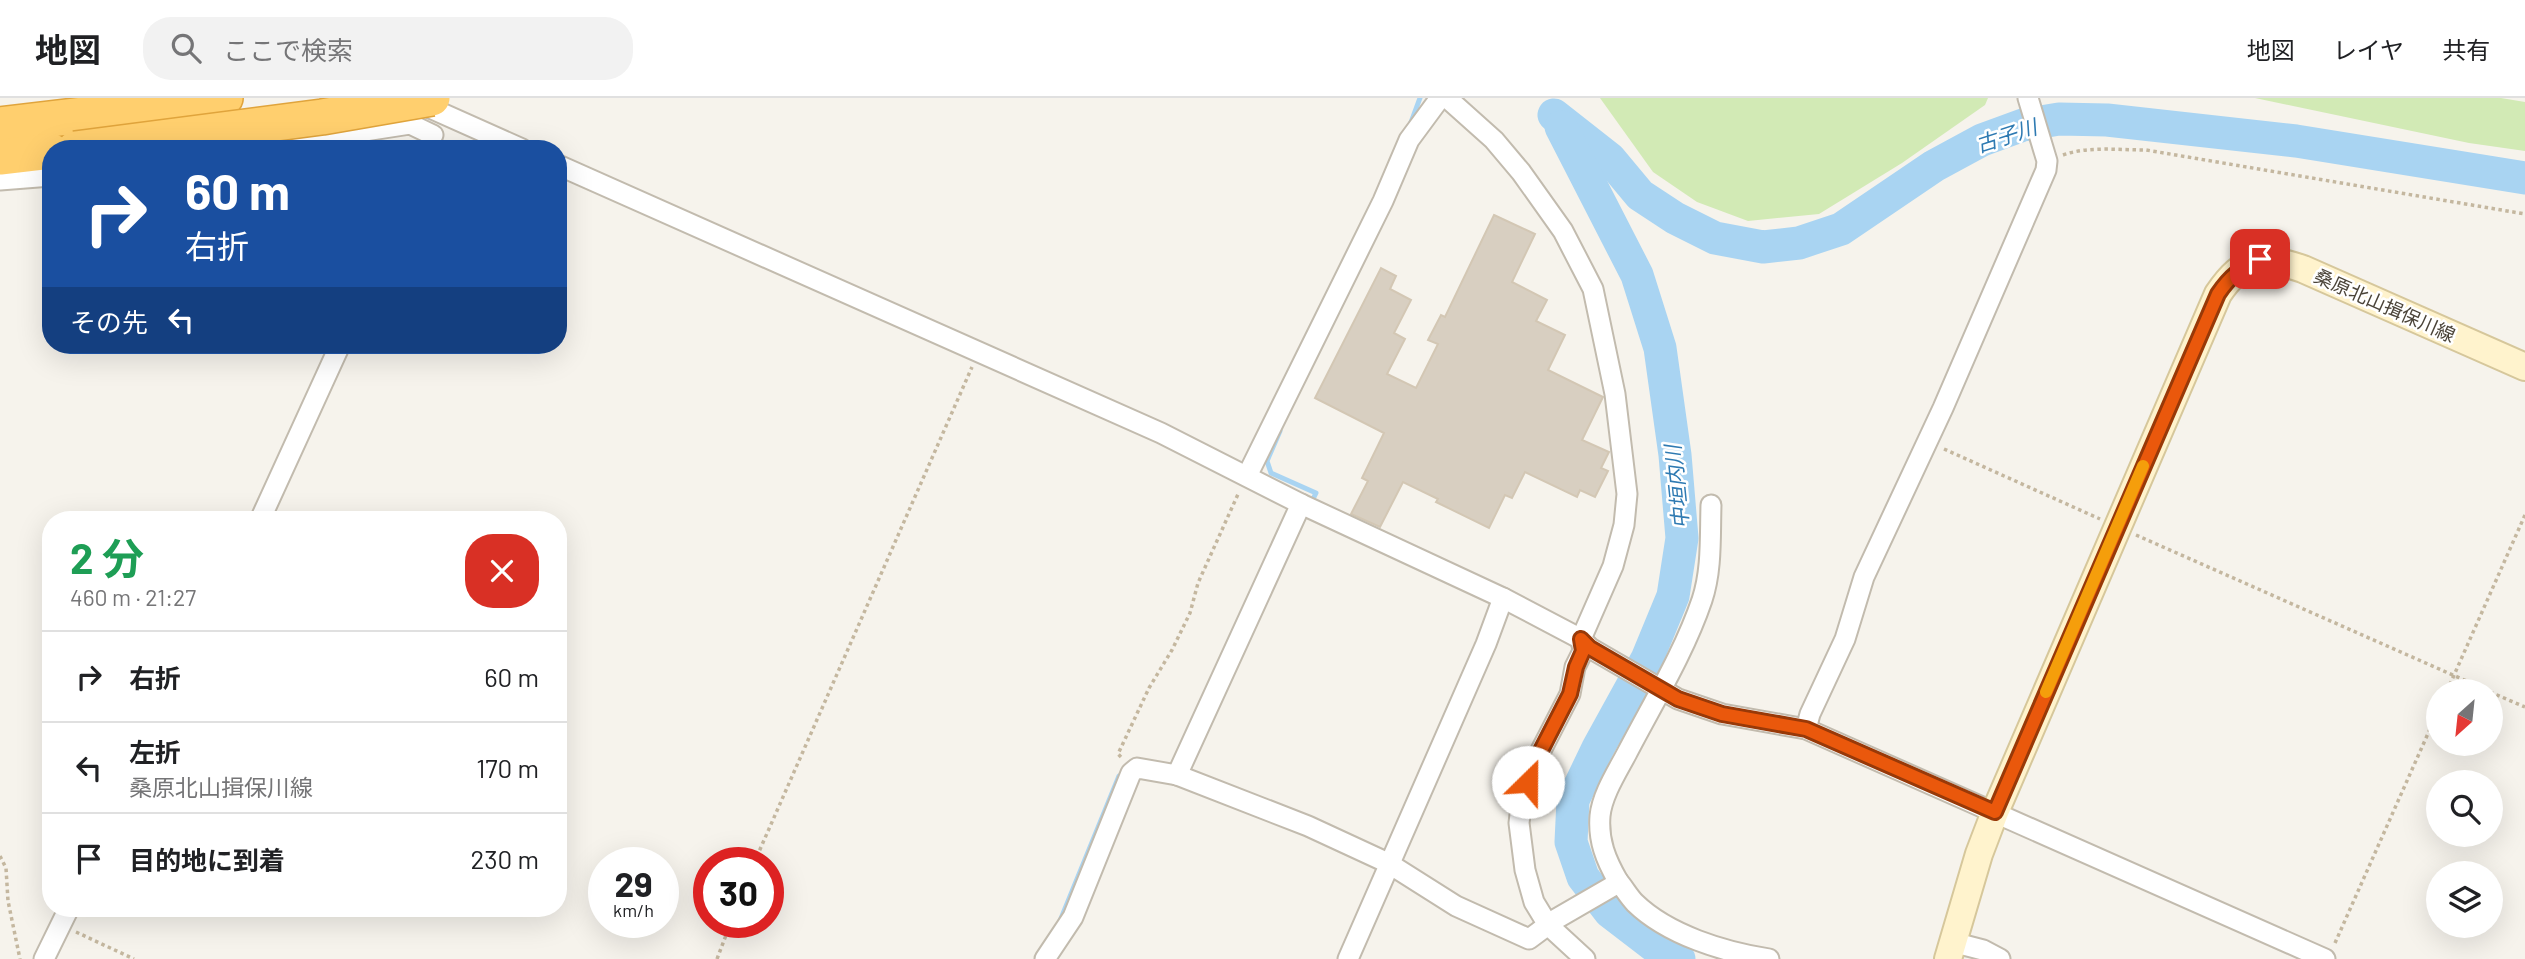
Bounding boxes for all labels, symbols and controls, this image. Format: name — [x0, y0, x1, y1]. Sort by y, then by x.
search box — [143, 17, 633, 80]
text: 地図 — [35, 29, 101, 69]
icon: search — [167, 29, 205, 67]
text: ここで検索 — [223, 34, 353, 65]
text: 地図 — [2247, 35, 2295, 64]
text: レイヤ — [2333, 35, 2404, 64]
text: 共有 — [2442, 35, 2490, 64]
water label: 古子川 — [1972, 113, 2042, 157]
text: 60 m — [185, 161, 290, 220]
icon: right — [70, 168, 161, 259]
text: 右折 — [185, 226, 249, 264]
pin — [2230, 229, 2290, 289]
icon: arrive — [2241, 240, 2279, 278]
street label: 桑原北山揖保川線 — [2311, 264, 2459, 346]
icon: left — [162, 301, 200, 339]
text: その先 — [70, 306, 148, 337]
water label: 中垣内川 — [1659, 442, 1693, 530]
text: 2 分 — [70, 532, 144, 582]
button: close — [465, 534, 539, 608]
text: 460 m · 21:27 — [70, 583, 196, 611]
icon: right — [70, 658, 108, 696]
text: 60 m — [484, 661, 539, 692]
text: 右折 — [129, 662, 181, 693]
north arrow — [2426, 679, 2502, 756]
map controls — [2426, 679, 2503, 938]
text: 左折 — [129, 736, 181, 767]
position arrow — [1491, 745, 1565, 819]
icon: left — [70, 749, 108, 787]
text: 170 m — [476, 752, 539, 783]
button: search — [2426, 770, 2503, 847]
text: 桑原北山揖保川線 — [129, 773, 313, 801]
icon: arrive — [70, 840, 108, 878]
text: 230 m — [470, 843, 539, 874]
text: 目的地に到着 — [129, 844, 285, 875]
speed limit sign: 30 — [693, 847, 784, 938]
button: layers — [2426, 861, 2503, 938]
text: 29 — [614, 862, 653, 904]
text: km/h — [613, 899, 654, 921]

